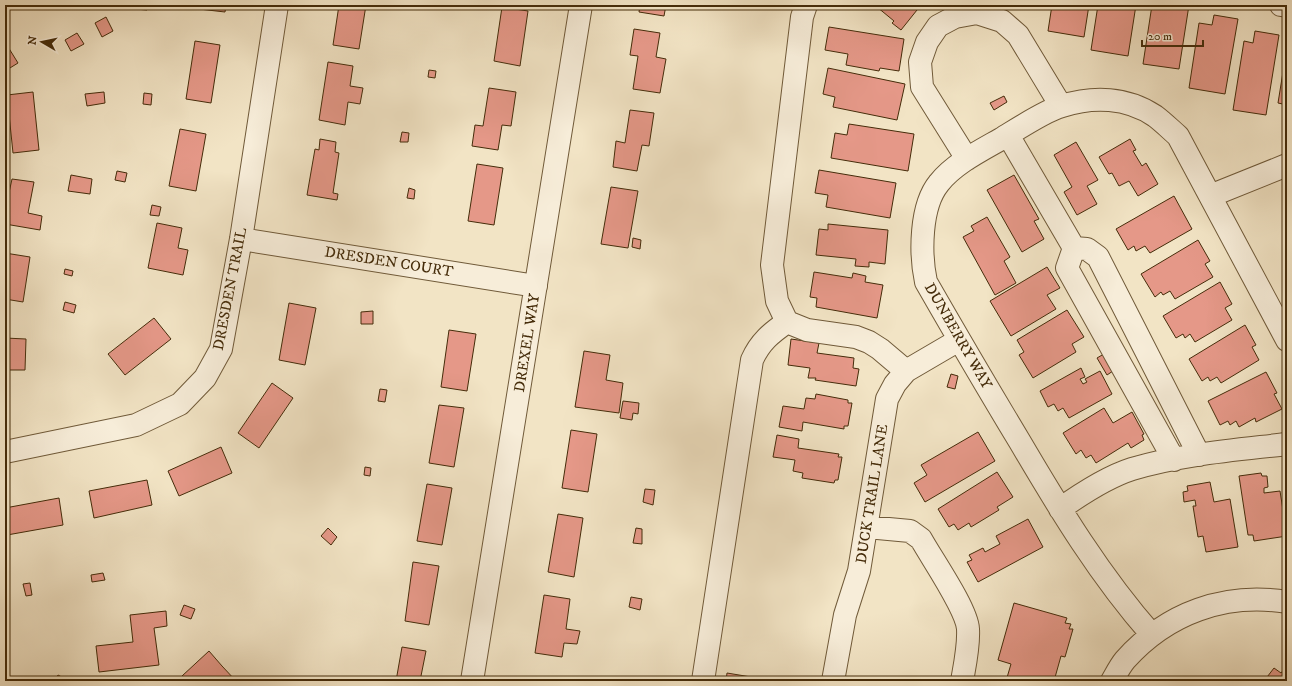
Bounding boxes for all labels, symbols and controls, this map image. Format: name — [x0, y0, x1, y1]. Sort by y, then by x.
north arrow — [22, 22, 62, 62]
scale bar — [1142, 22, 1203, 48]
text: 20 m — [1148, 29, 1172, 44]
text: N — [25, 35, 41, 46]
street label: DRESDEN TRAIL — [209, 226, 251, 352]
street label: DRESDEN COURT — [323, 242, 455, 282]
street label: DUNBERRY WAY — [920, 279, 996, 393]
street label: DREXEL WAY — [510, 292, 544, 393]
street label: DUCK TRAIL LANE — [852, 423, 892, 565]

